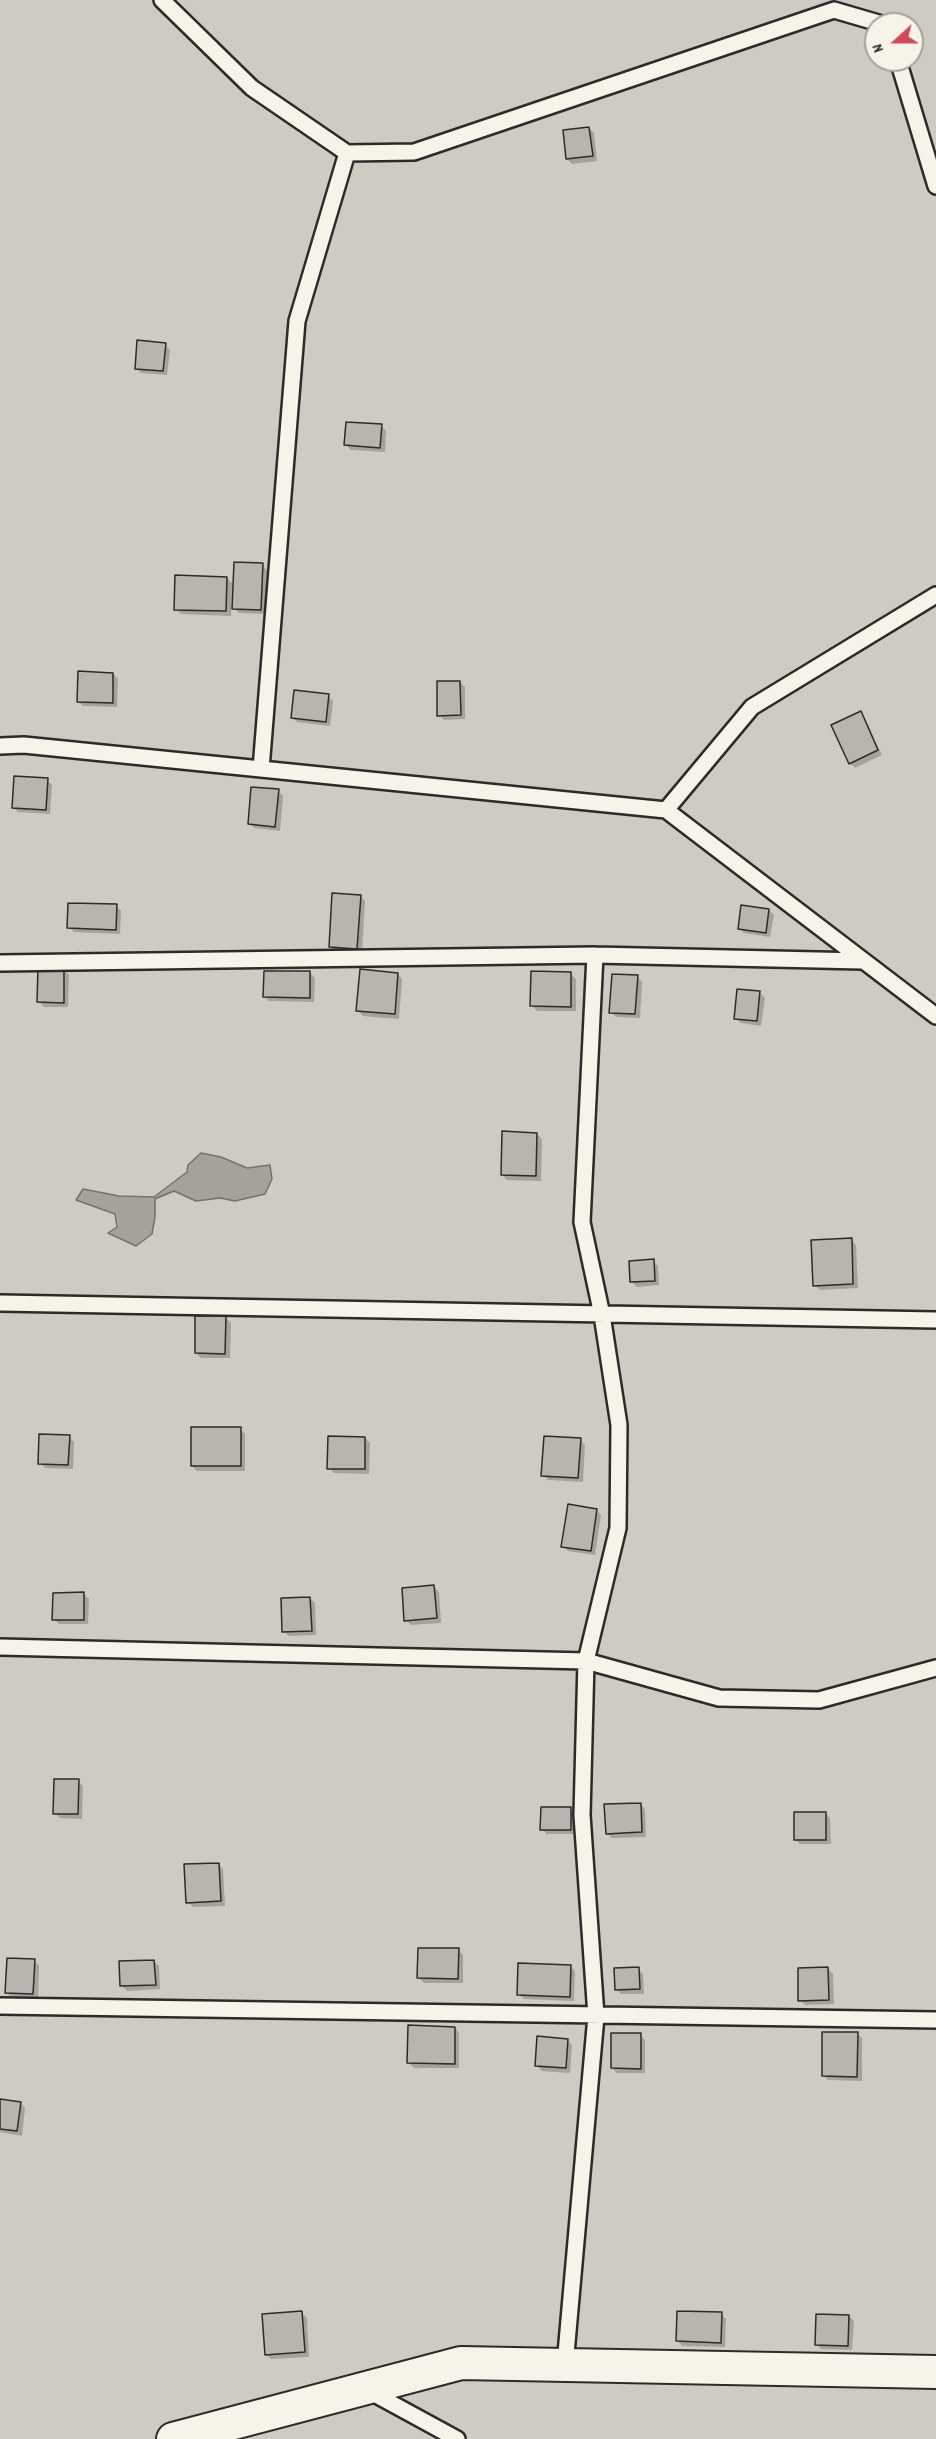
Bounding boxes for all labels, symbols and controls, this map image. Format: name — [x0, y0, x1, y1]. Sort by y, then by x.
north arrow — [864, 12, 924, 72]
text: N — [866, 40, 891, 56]

